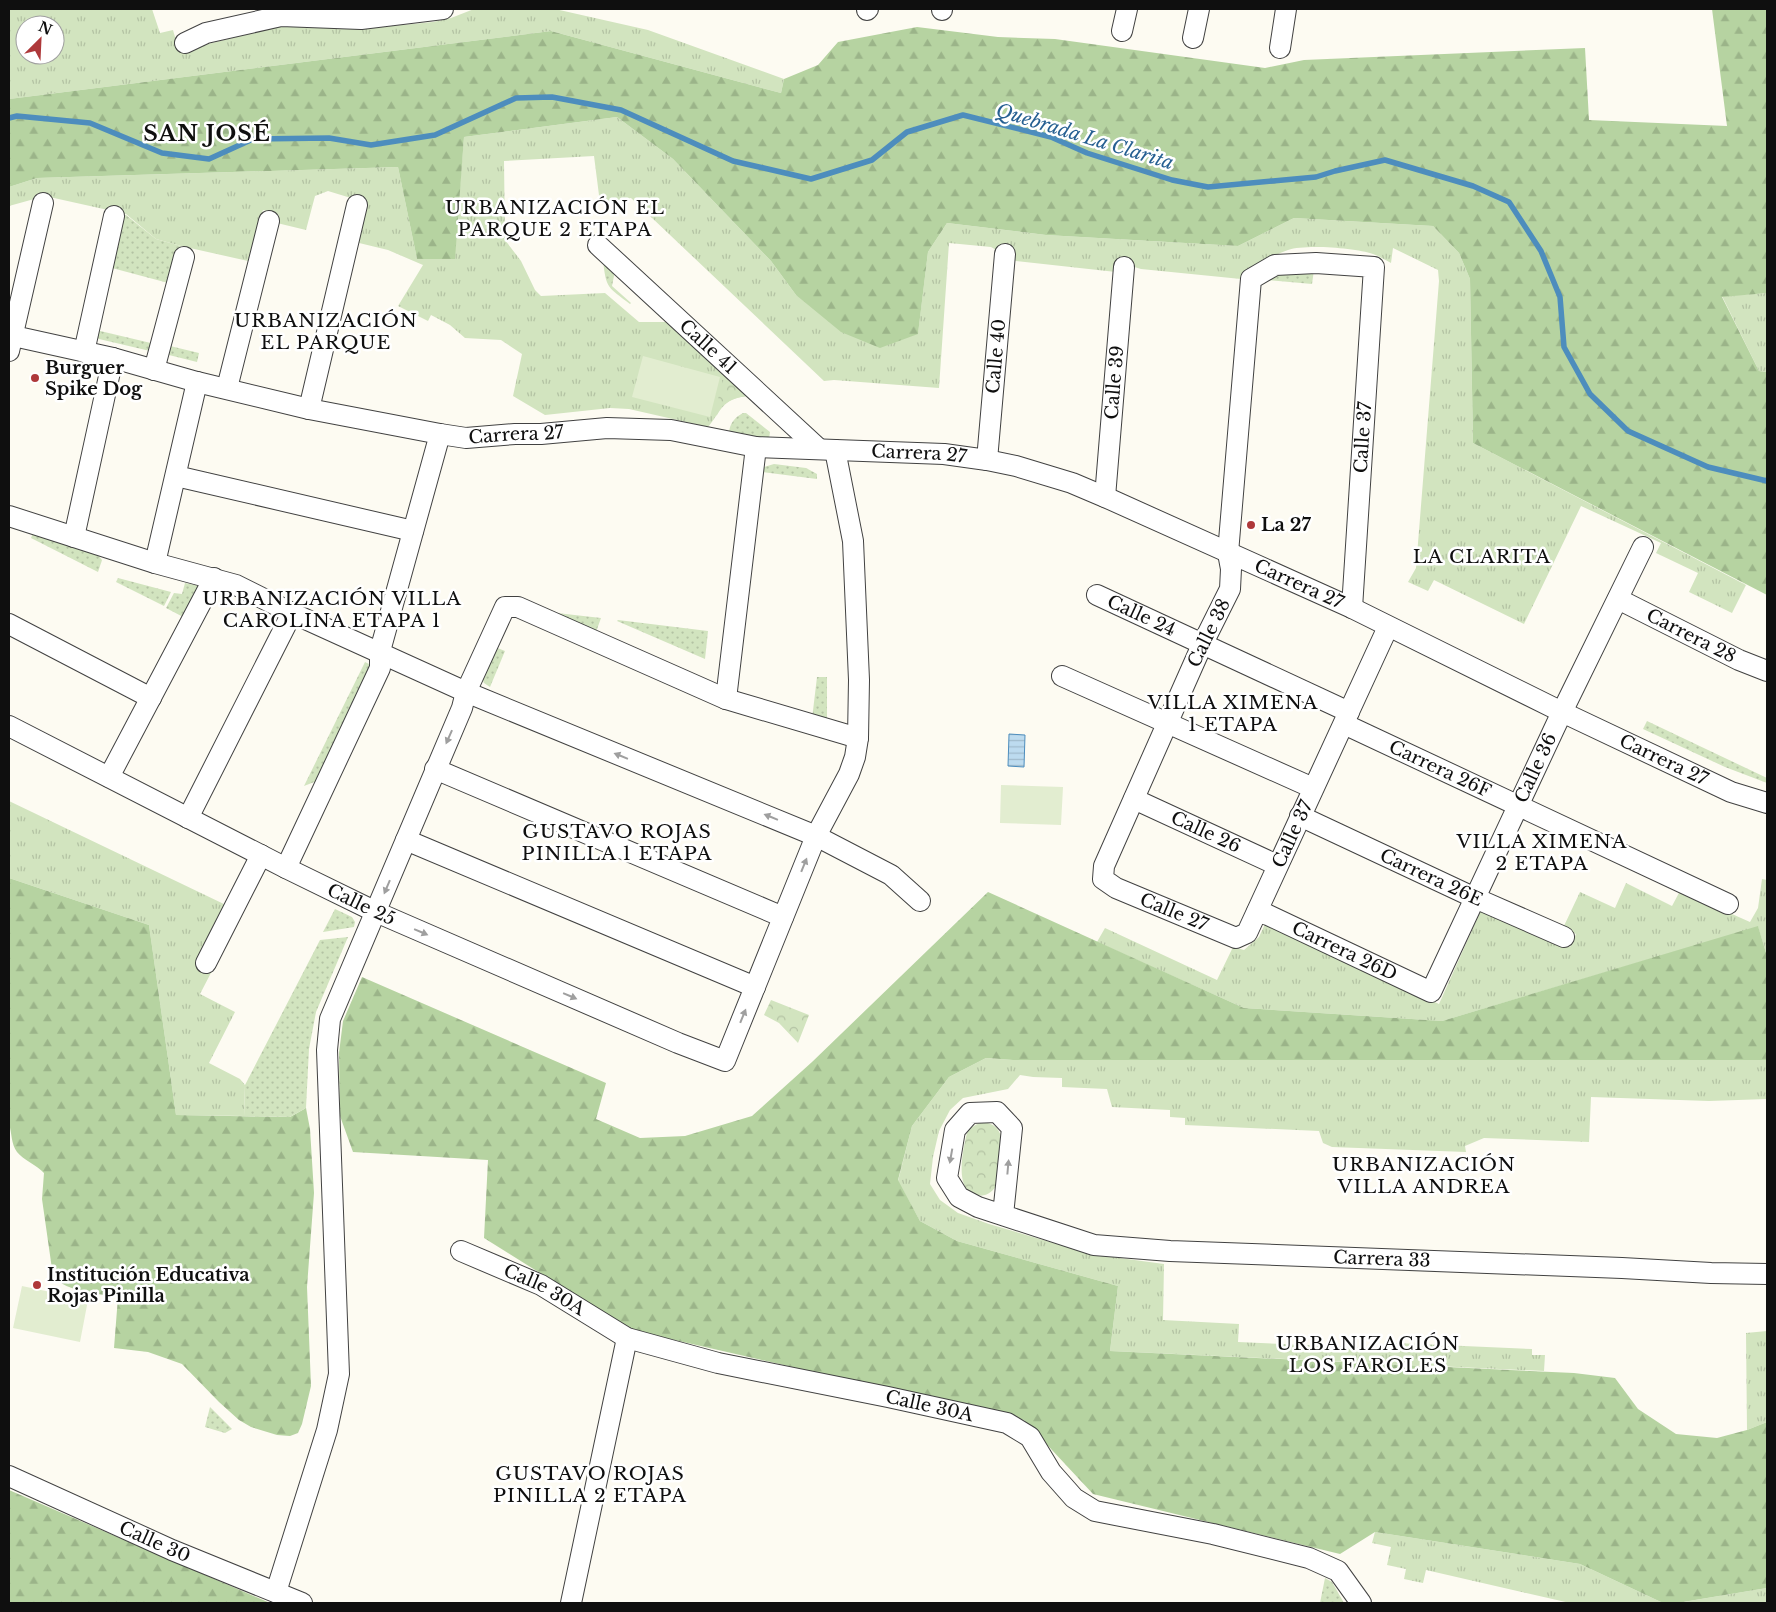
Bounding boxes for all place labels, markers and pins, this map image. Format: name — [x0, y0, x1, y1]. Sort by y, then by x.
place label: Burguer Spike Dog — [45, 357, 143, 400]
marker: Burguer Spike Dog — [29, 372, 41, 384]
place label: La 27 — [1261, 514, 1311, 536]
marker: La 27 — [1245, 519, 1257, 531]
place label: Institución Educativa Rojas Pinilla — [47, 1264, 250, 1307]
marker: Institución Educativa Rojas Pinilla — [31, 1279, 43, 1291]

